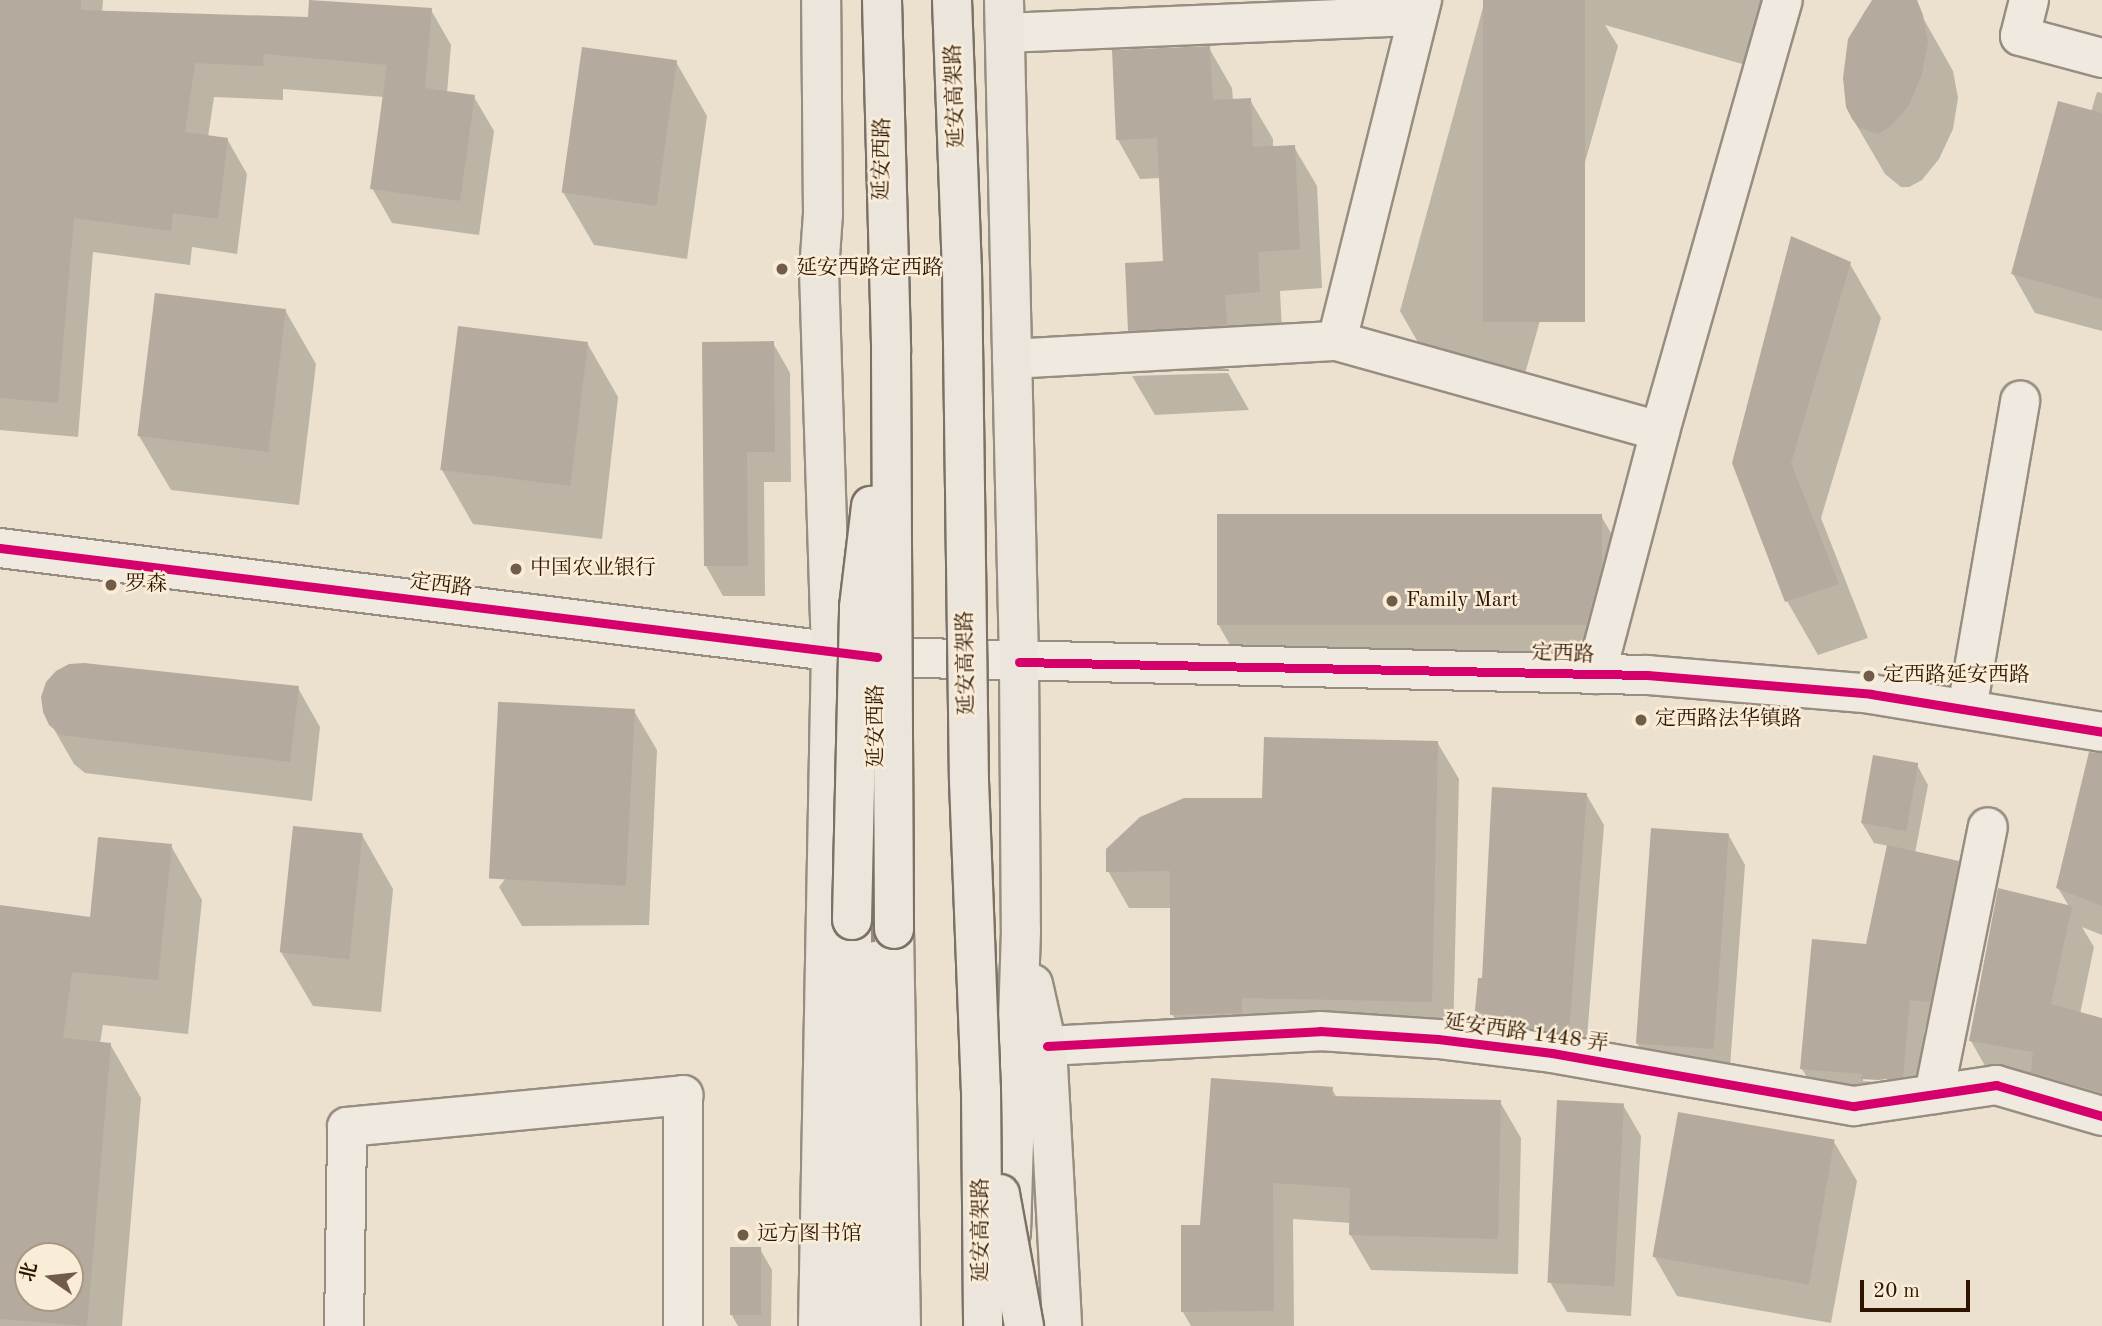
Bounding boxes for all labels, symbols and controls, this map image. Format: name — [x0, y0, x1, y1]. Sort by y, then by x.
street label: 延安高架路 — [942, 43, 970, 149]
street label: 延安西路 — [870, 117, 896, 201]
place label: 延安西路定西路 — [796, 256, 943, 282]
marker: 延安西路定西路 — [774, 261, 790, 277]
place label: 中国农业银行 — [530, 556, 656, 582]
marker: 中国农业银行 — [508, 561, 524, 577]
street label: 定西路 — [408, 570, 474, 602]
place label: 罗森 — [125, 572, 167, 598]
marker: 罗森 — [103, 577, 119, 593]
place label: Family Mart — [1406, 588, 1518, 614]
marker: Family Mart — [1384, 593, 1400, 609]
street label: 延安高架路 — [953, 610, 981, 716]
street label: 定西路 — [1531, 641, 1595, 669]
place label: 定西路延安西路 — [1883, 663, 2030, 689]
marker: 定西路延安西路 — [1861, 668, 1877, 684]
street label: 延安西路 — [864, 684, 890, 768]
place label: 定西路法华镇路 — [1655, 707, 1802, 733]
marker: 定西路法华镇路 — [1633, 712, 1649, 728]
street label: 延安西路 1448 弄 — [1442, 1010, 1610, 1058]
street label: 延安高架路 — [969, 1178, 995, 1282]
place label: 远方图书馆 — [757, 1222, 862, 1248]
marker: 远方图书馆 — [735, 1227, 751, 1243]
north arrow — [14, 1242, 84, 1312]
text: 北 — [19, 1261, 42, 1284]
scale bar — [1864, 1266, 1974, 1310]
text: 20 m — [1873, 1281, 1920, 1302]

